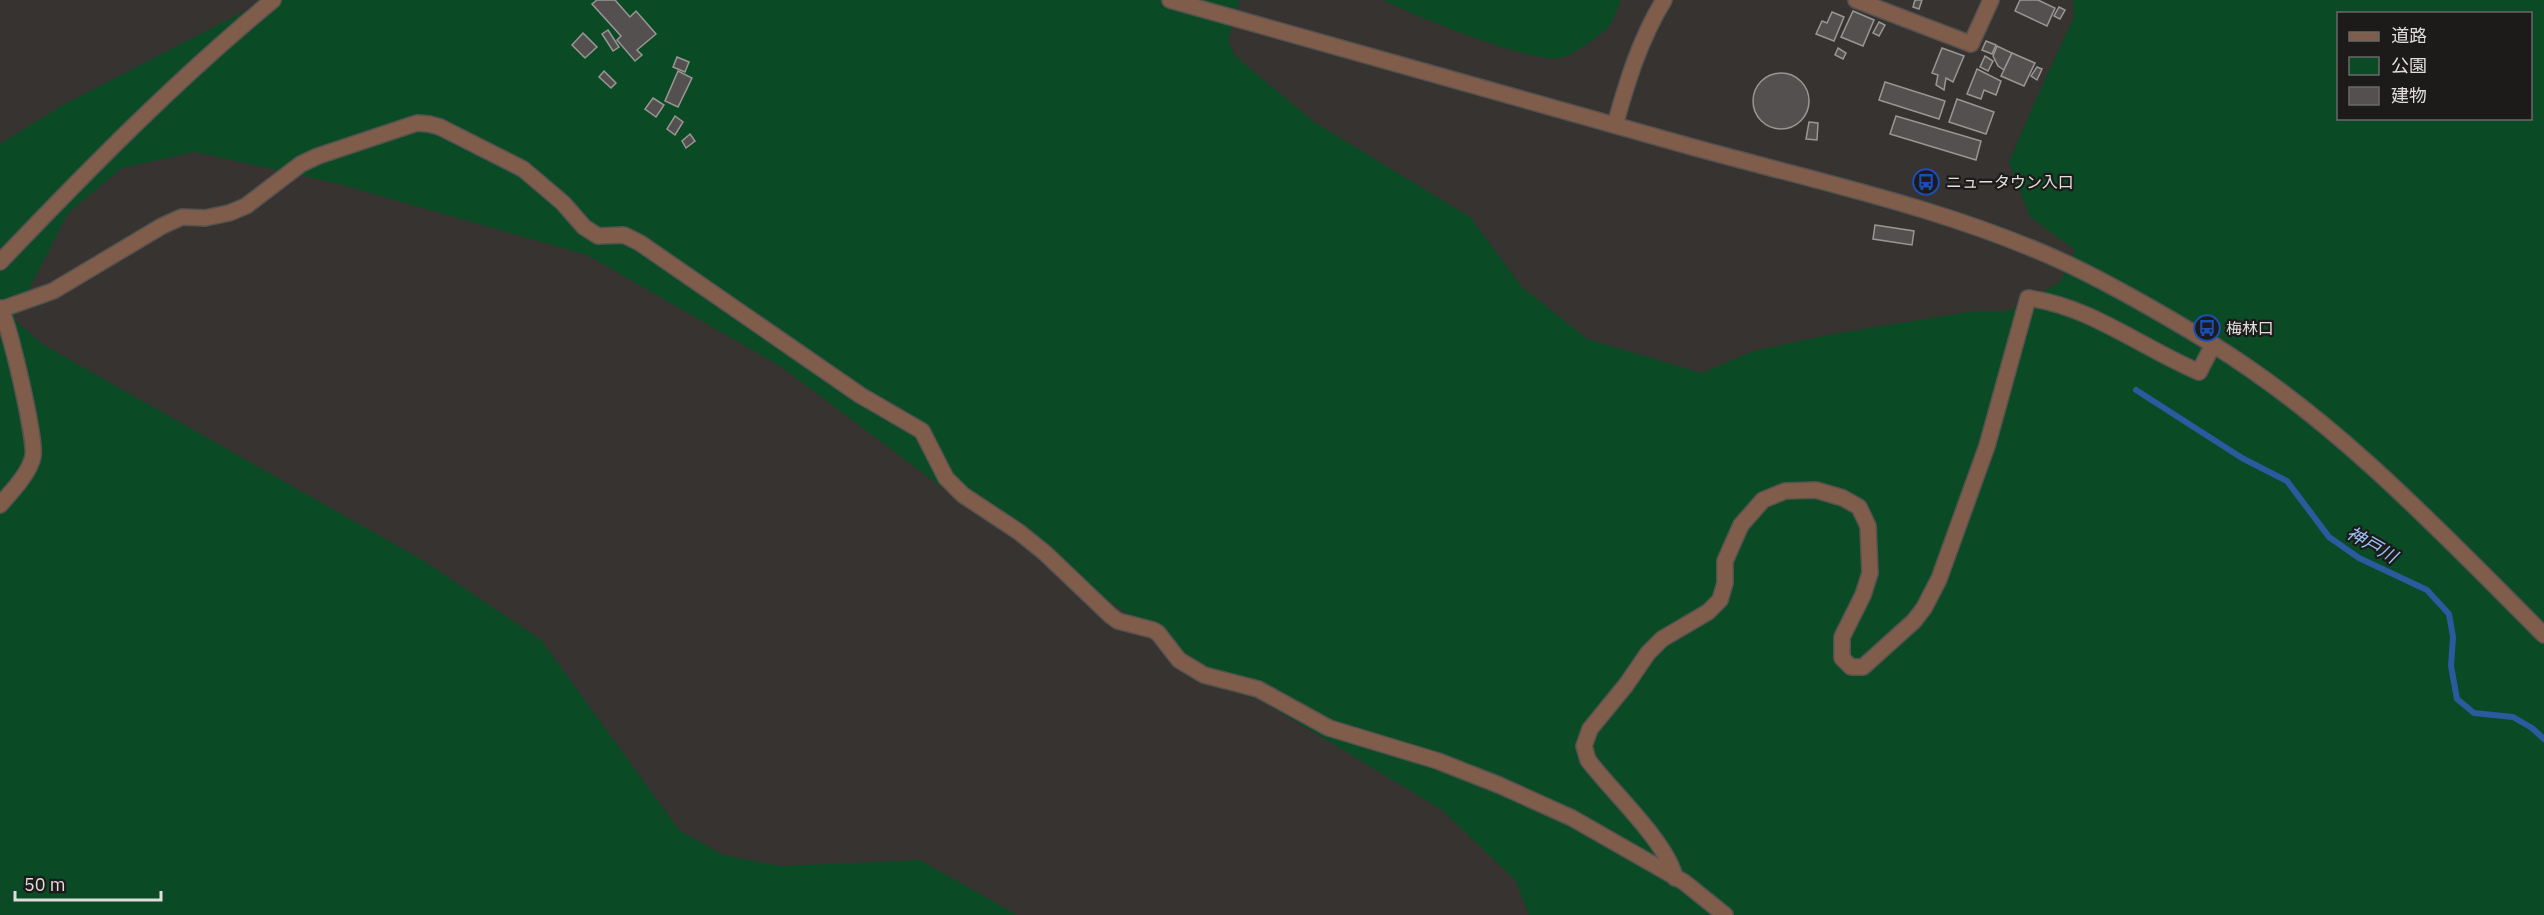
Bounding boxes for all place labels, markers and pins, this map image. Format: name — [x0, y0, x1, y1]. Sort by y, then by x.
bus stop icon: ニュータウン入口 — [1911, 167, 1941, 197]
place label: ニュータウン入口 — [1946, 172, 2074, 192]
bus stop icon: 梅林口 — [2192, 313, 2222, 343]
place label: 梅林口 — [2226, 318, 2274, 338]

